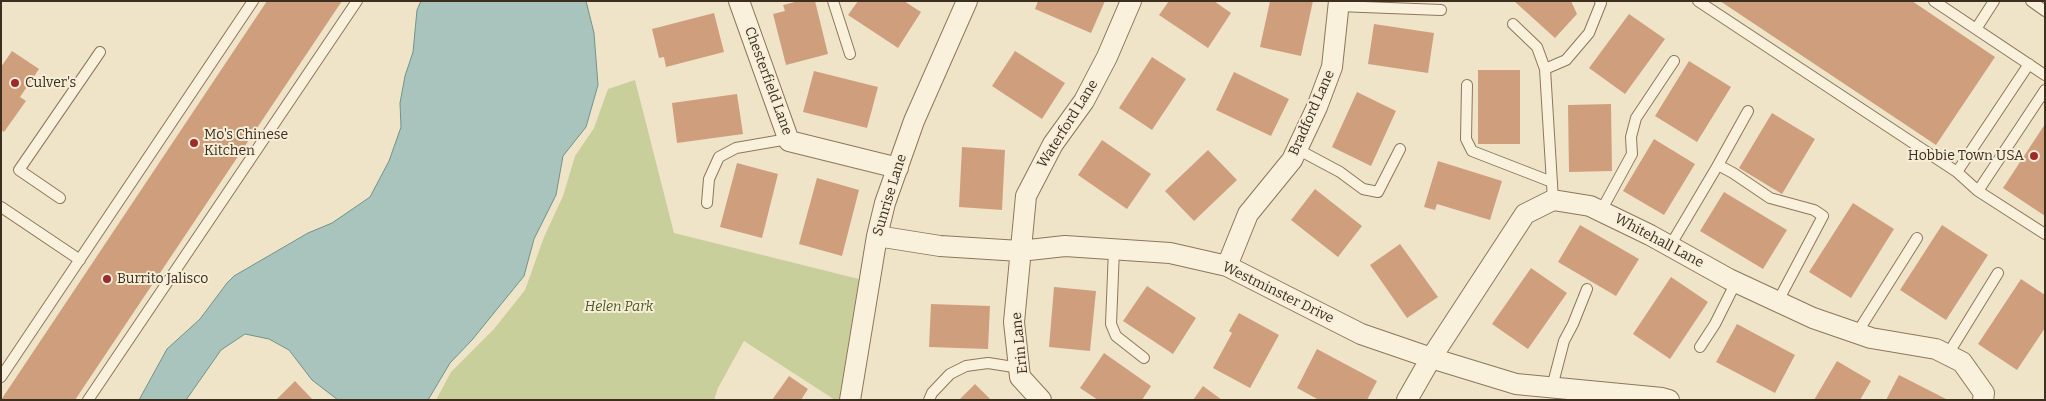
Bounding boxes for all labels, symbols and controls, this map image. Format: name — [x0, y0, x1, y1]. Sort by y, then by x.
street label: Chesterfield Lane — [741, 25, 795, 137]
street label: Bradford Lane — [1286, 68, 1338, 158]
place label: Culver's — [25, 75, 76, 91]
marker: Culver's — [9, 77, 21, 89]
street label: Waterford Lane — [1034, 77, 1102, 171]
place label: Mo's Chinese Kitchen — [204, 127, 288, 160]
marker: Mo's Chinese Kitchen — [188, 137, 200, 149]
place label: Hobbie Town USA — [1908, 148, 2024, 164]
marker: Hobbie Town USA — [2028, 150, 2040, 162]
street label: Sunrise Lane — [870, 152, 910, 238]
street label: Whitehall Lane — [1612, 210, 1706, 272]
street label: Westminster Drive — [1220, 259, 1336, 327]
place label: Burrito Jalisco — [117, 271, 208, 287]
marker: Burrito Jalisco — [101, 273, 113, 285]
park label: Helen Park — [585, 299, 653, 315]
street label: Erin Lane — [1008, 311, 1032, 375]

